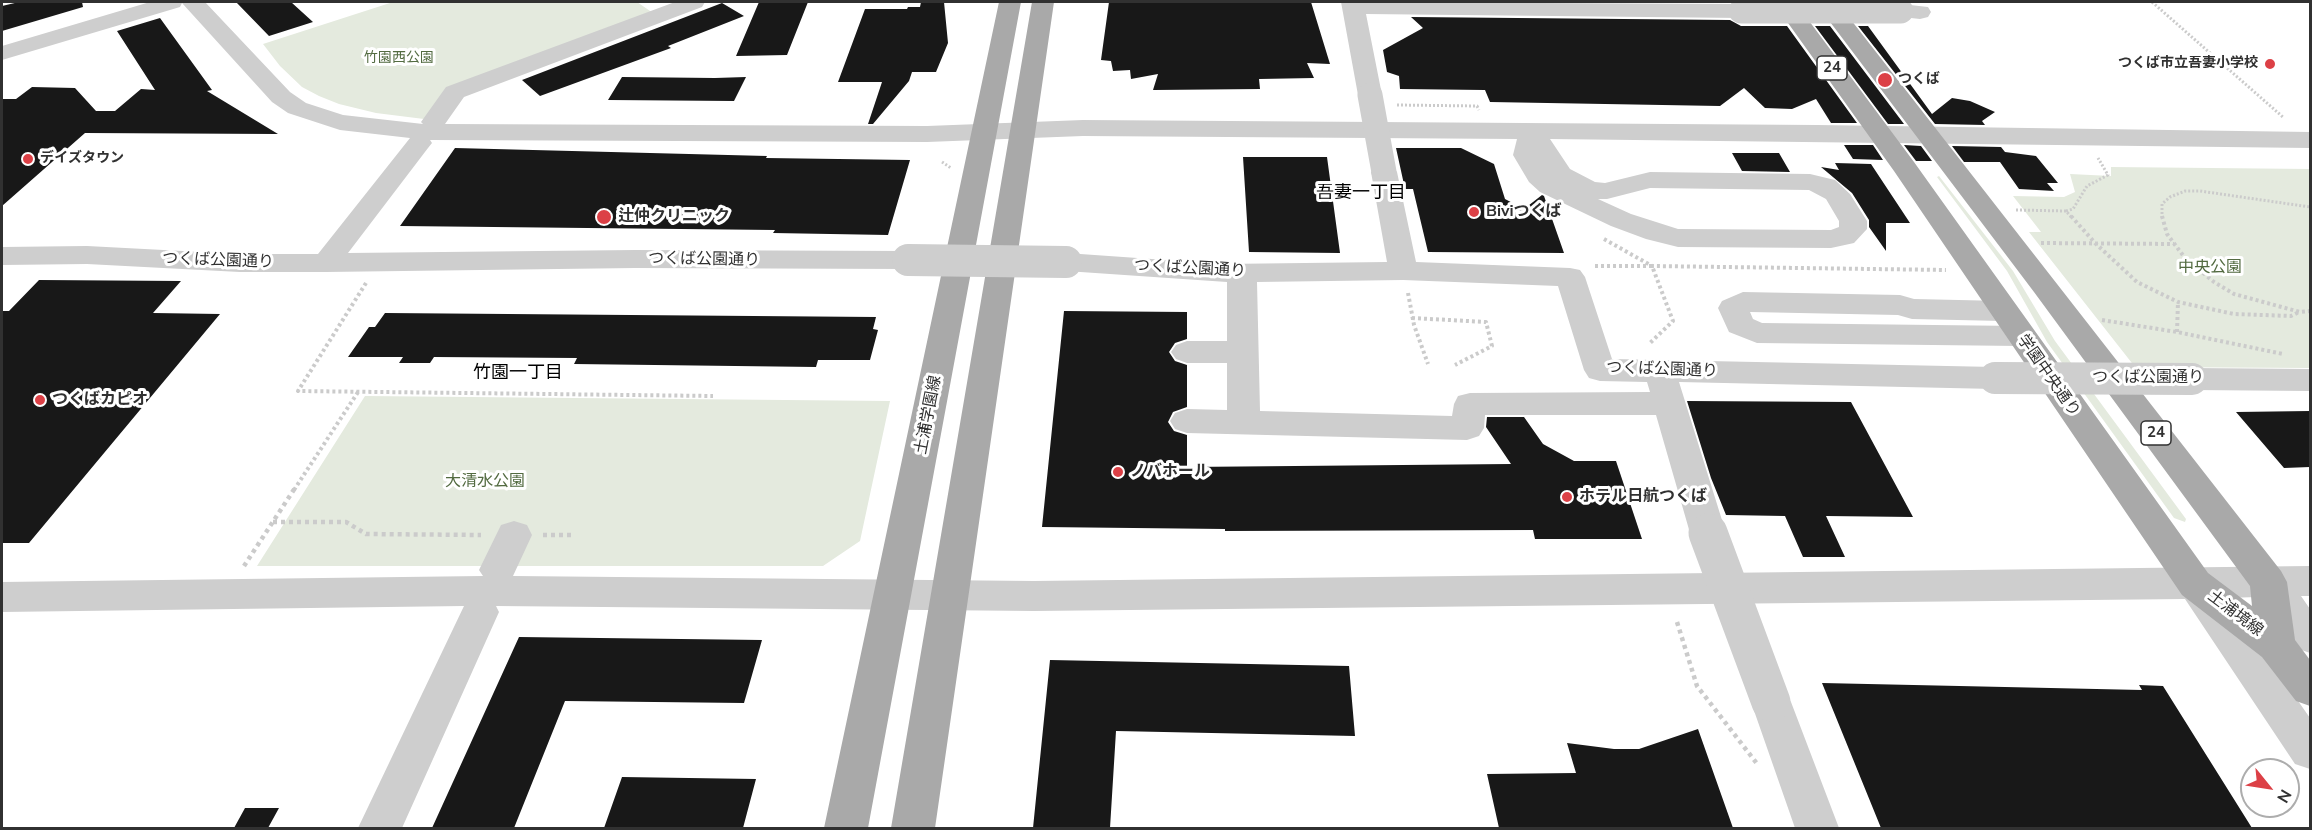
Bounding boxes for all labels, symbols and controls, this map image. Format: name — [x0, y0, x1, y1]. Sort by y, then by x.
park label: 竹園西公園 — [364, 51, 434, 67]
road number: 24 — [1817, 56, 1847, 80]
place label: つくば市立吾妻小学校 — [2118, 56, 2258, 72]
marker: つくば市立吾妻小学校 — [2263, 57, 2277, 71]
marker: つくば — [1876, 71, 1894, 89]
place label: つくば — [1898, 72, 1940, 88]
place label: デイズタウン — [40, 151, 124, 167]
marker: デイズタウン — [21, 152, 35, 166]
district label: 吾妻一丁目 — [1316, 183, 1406, 205]
place label: Biviつくば — [1486, 202, 1562, 222]
marker: Biviつくば — [1467, 205, 1481, 219]
place label: 辻仲クリニック — [618, 207, 730, 227]
marker: 辻仲クリニック — [595, 208, 613, 226]
street label: つくば公園通り — [162, 249, 274, 273]
street label: つくば公園通り — [648, 249, 760, 271]
street label: つくば公園通り — [1134, 256, 1246, 282]
park label: 中央公園 — [2178, 258, 2242, 278]
street label: 学園中央通り — [2013, 331, 2083, 421]
street label: つくば公園通り — [1606, 358, 1718, 382]
district label: 竹園一丁目 — [473, 363, 563, 385]
street label: つくば公園通り — [2092, 368, 2204, 388]
street label: 土浦学園線 — [912, 374, 946, 456]
place label: つくばカピオ — [52, 390, 148, 410]
marker: つくばカピオ — [33, 393, 47, 407]
road number: 24 — [2141, 421, 2171, 445]
place label: ノバホール — [1130, 462, 1210, 482]
marker: ノバホール — [1111, 465, 1125, 479]
park label: 大清水公園 — [445, 472, 525, 492]
place label: ホテル日航つくば — [1579, 487, 1707, 507]
marker: ホテル日航つくば — [1560, 490, 1574, 504]
street label: 土浦境線 — [2204, 587, 2266, 641]
north arrow — [2240, 758, 2300, 818]
text: N — [2271, 785, 2296, 807]

